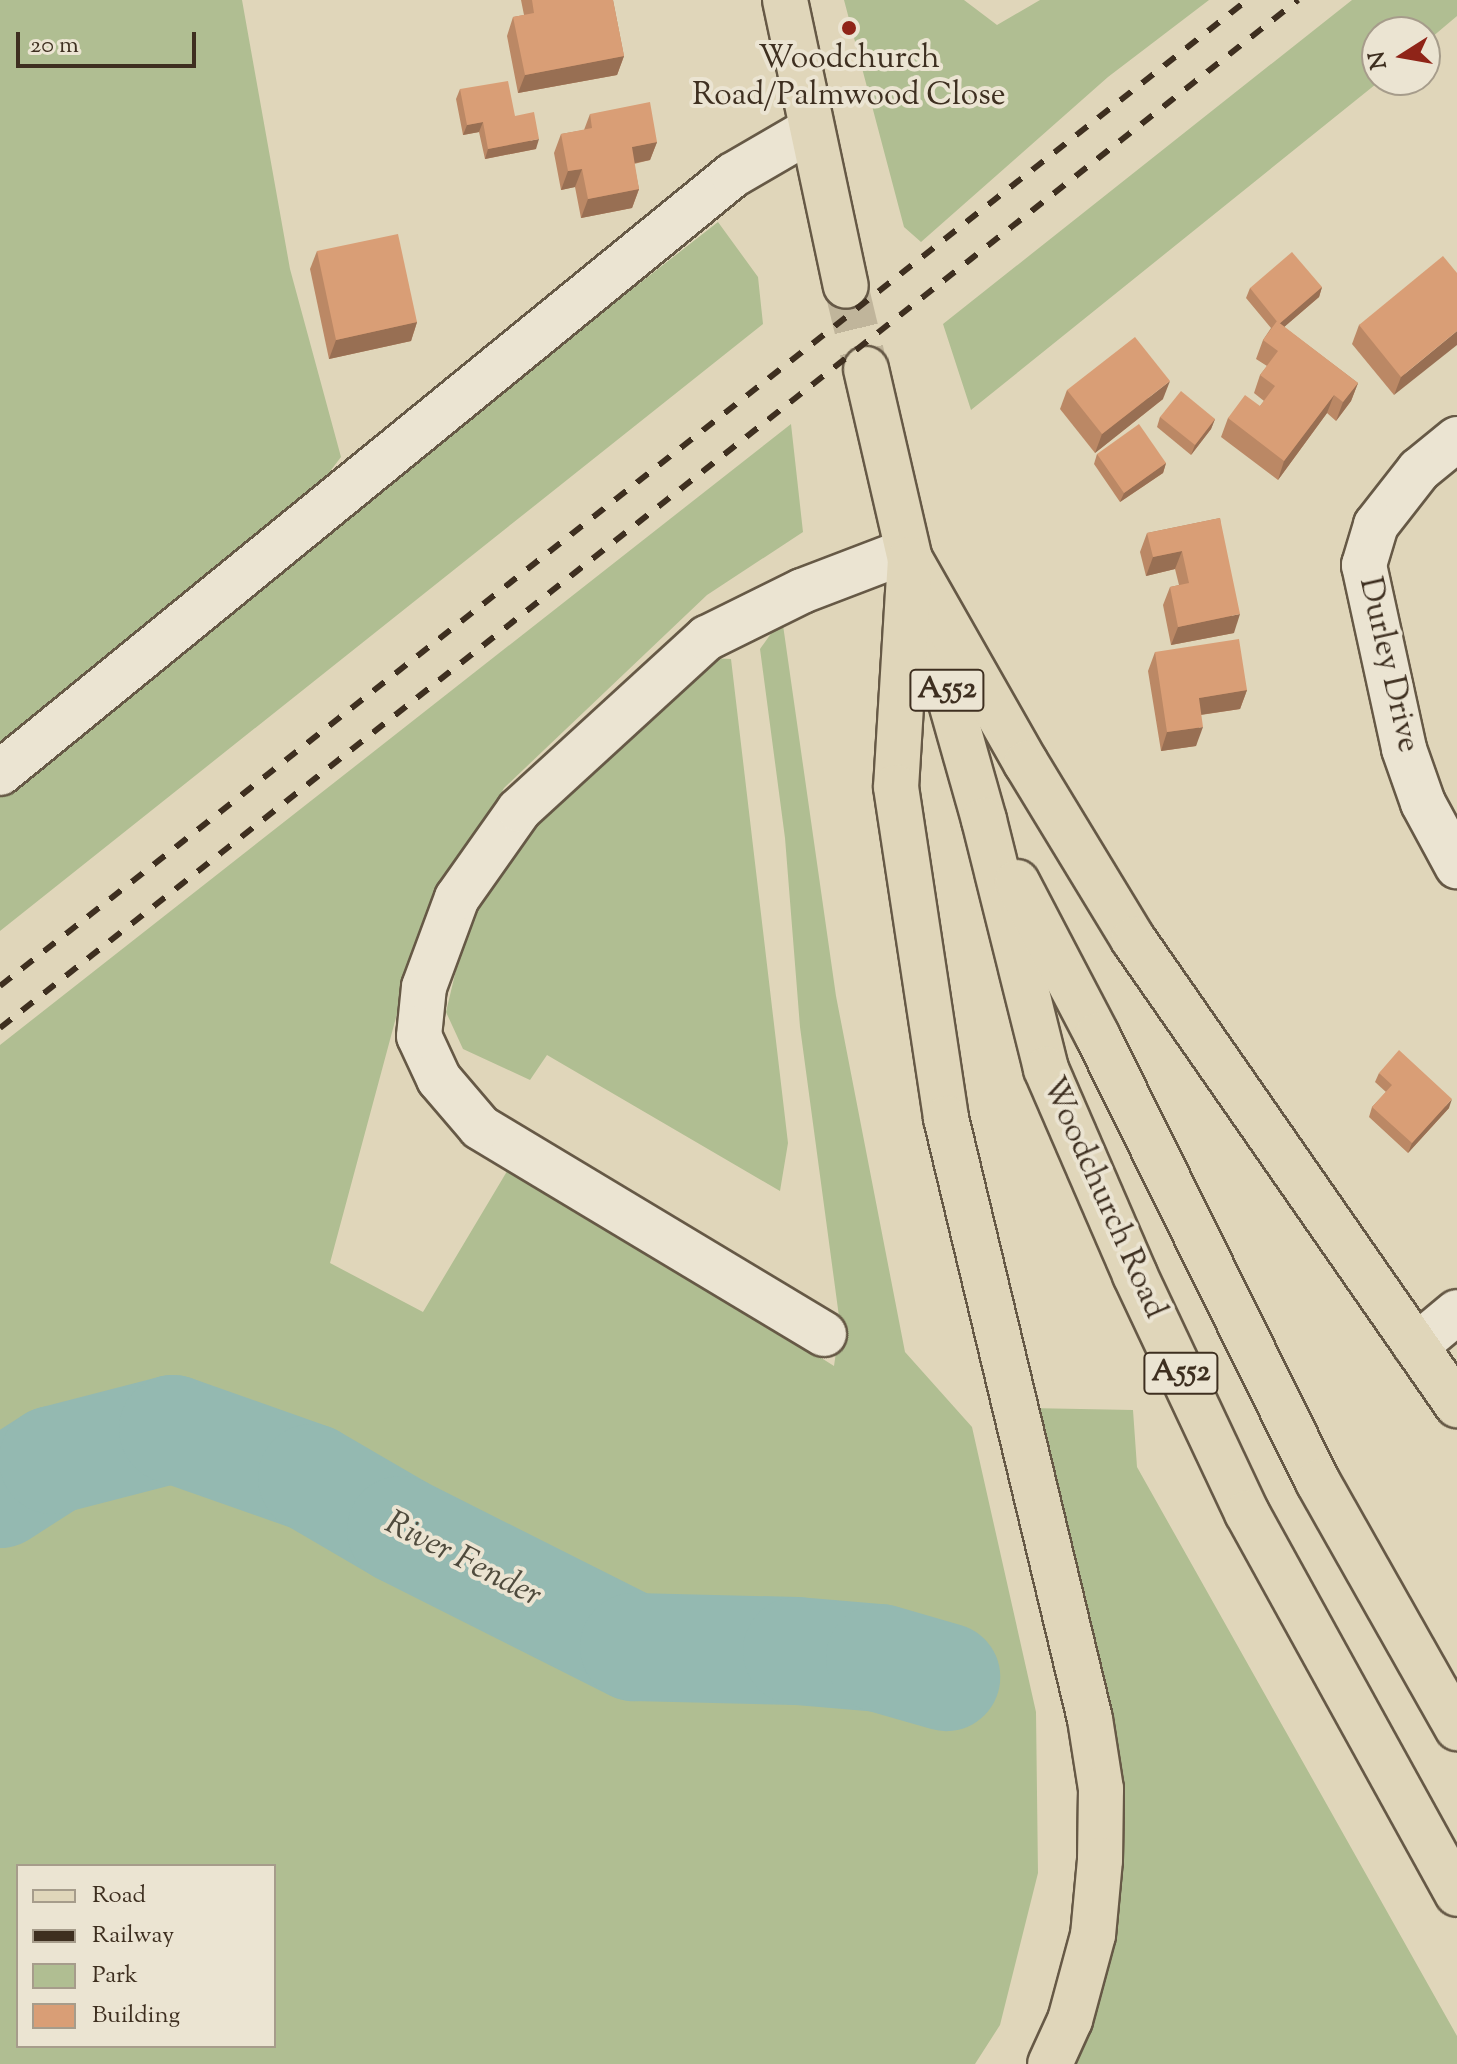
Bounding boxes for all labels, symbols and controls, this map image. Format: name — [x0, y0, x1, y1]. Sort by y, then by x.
scale bar — [20, 16, 200, 66]
north arrow — [1361, 16, 1441, 96]
marker: Woodchurch Road/Palmwood Close — [840, 19, 858, 37]
text: 20 m — [30, 29, 79, 63]
place label: Woodchurch Road/Palmwood Close — [692, 41, 1006, 116]
text: N — [1362, 49, 1397, 72]
street label: Durley Drive — [1349, 574, 1427, 756]
road number: A552 — [909, 664, 985, 716]
street label: Woodchurch Road — [1033, 1071, 1173, 1325]
road number: A552 — [1143, 1347, 1219, 1399]
water label: River Fender — [378, 1503, 548, 1617]
legend — [16, 1864, 276, 2048]
text: Road — [92, 1879, 146, 1913]
text: Railway — [92, 1919, 174, 1953]
text: Park — [92, 1959, 138, 1993]
text: Building — [92, 1999, 180, 2033]

